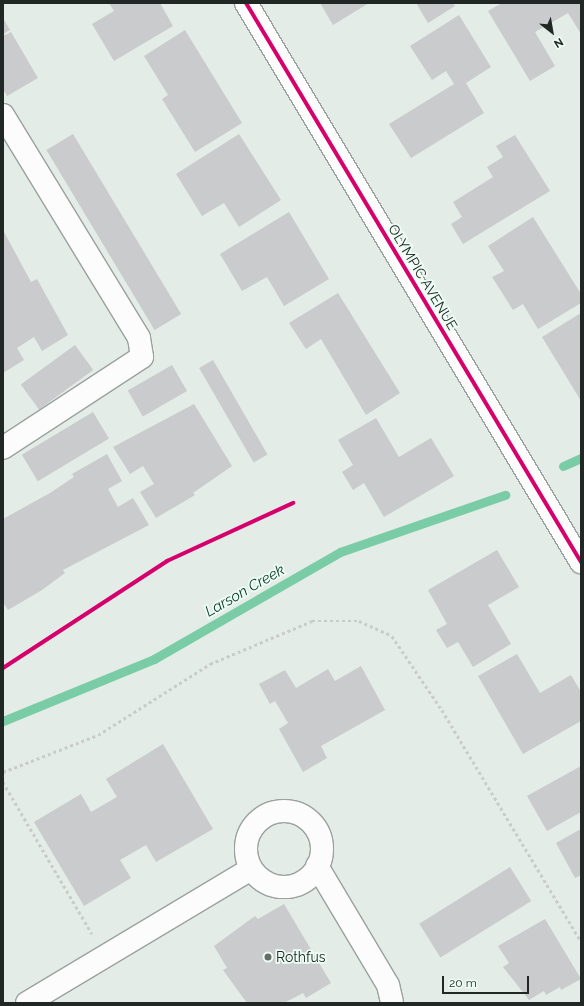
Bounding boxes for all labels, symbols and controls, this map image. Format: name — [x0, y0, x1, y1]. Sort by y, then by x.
north arrow — [532, 12, 572, 52]
text: N — [551, 35, 565, 50]
street label: OLYMPIC AVENUE — [385, 221, 461, 333]
water label: Larson Creek — [202, 561, 288, 621]
place label: Rothfus — [276, 949, 326, 965]
marker: Rothfus — [263, 952, 273, 962]
scale bar — [444, 968, 531, 994]
text: 20 m — [449, 976, 477, 990]

